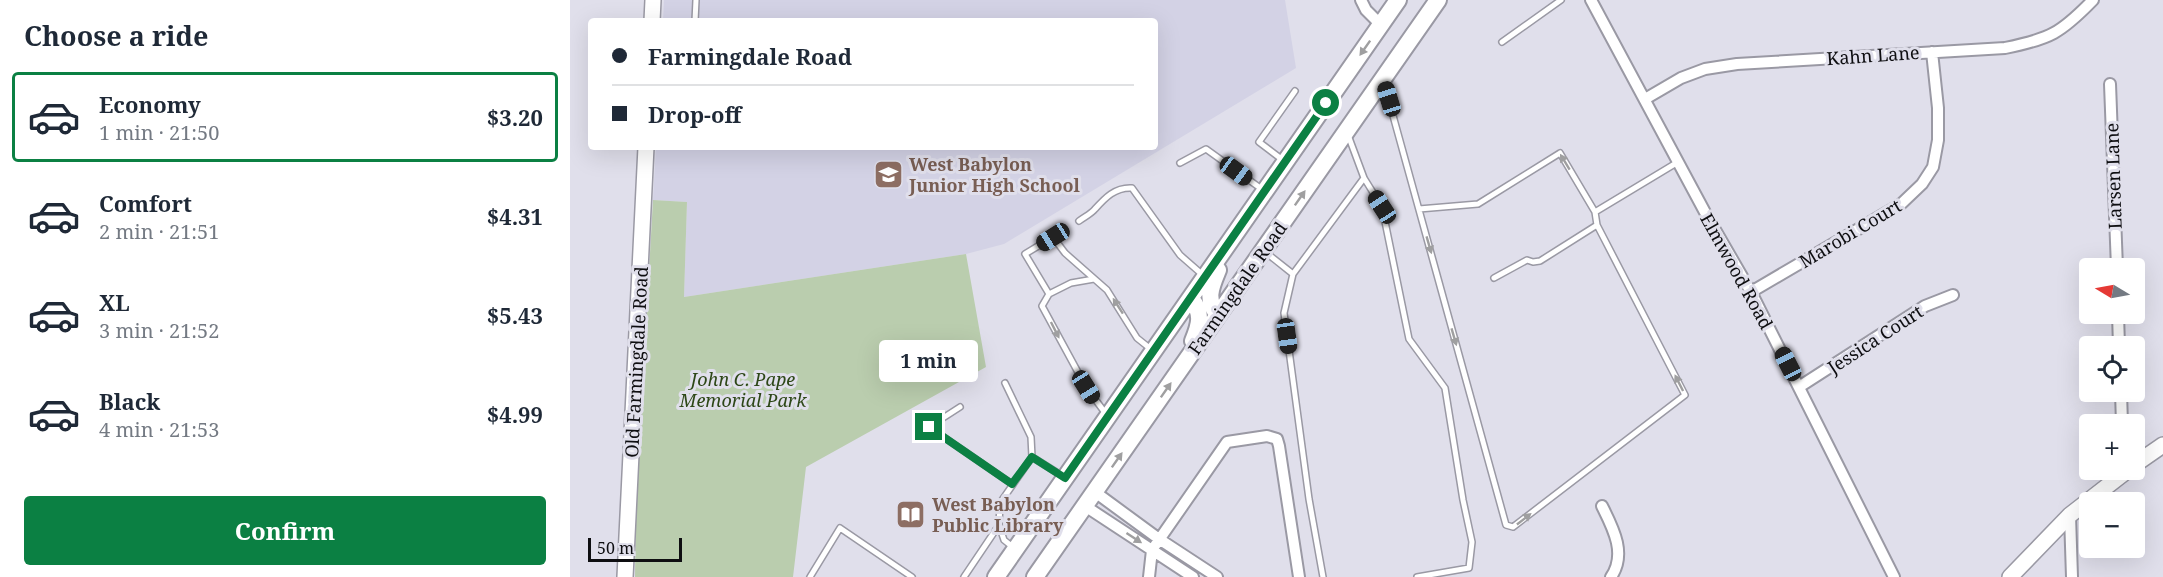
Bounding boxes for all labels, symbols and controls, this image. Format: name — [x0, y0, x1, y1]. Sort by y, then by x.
text: Choose a ride — [24, 17, 209, 54]
one-way arrow — [1360, 40, 1371, 56]
street label: Kahn Lane — [1826, 40, 1920, 70]
text: Farmingdale Road — [648, 41, 852, 71]
car — [1375, 79, 1403, 119]
text: Economy — [99, 89, 201, 119]
route start — [1312, 89, 1339, 116]
icon: car — [27, 90, 81, 144]
text: Drop-off — [648, 99, 741, 129]
text: $3.20 — [487, 102, 543, 132]
text: 1 min · 21:50 — [99, 119, 219, 146]
street label: Larsen Lane — [2099, 122, 2127, 230]
place label: West Babylon Junior High School — [908, 152, 1080, 197]
car — [1216, 153, 1256, 189]
one-way arrow — [1560, 153, 1570, 170]
school or university icon: West Babylon Junior High School — [872, 158, 904, 190]
car — [1365, 187, 1399, 227]
text: Comfort — [99, 188, 192, 218]
icon: car — [27, 189, 81, 243]
one-way arrow — [1293, 190, 1305, 206]
street label: Marobi Court — [1795, 193, 1905, 273]
text: $4.31 — [487, 201, 543, 231]
street label: Elmwood Road — [1695, 209, 1779, 333]
street label: Farmingdale Road — [1182, 217, 1292, 359]
text: 2 min · 21:51 — [99, 218, 219, 245]
car — [1033, 220, 1073, 254]
one-way arrow — [1424, 236, 1434, 254]
north arrow — [2079, 258, 2145, 324]
map controls — [2079, 258, 2145, 558]
street label: Old Farmingdale Road — [619, 266, 653, 458]
text: XL — [99, 287, 130, 317]
icon: car — [27, 288, 81, 342]
one-way arrow — [1112, 298, 1123, 314]
street label: Jessica Court — [1822, 299, 1927, 379]
text: $5.43 — [487, 300, 543, 330]
text: 3 min · 21:52 — [99, 317, 219, 344]
car — [1276, 317, 1298, 355]
one-way arrow — [1050, 322, 1060, 339]
one-way arrow — [1450, 328, 1460, 346]
button: locate — [2079, 336, 2145, 402]
callout: 1 min — [880, 340, 979, 382]
car — [1772, 344, 1804, 384]
text: 1 min — [900, 347, 957, 374]
park label: John C. Pape Memorial Park — [679, 367, 807, 412]
car — [1069, 367, 1103, 407]
one-way arrow — [1674, 375, 1684, 392]
one-way arrow — [1160, 383, 1172, 399]
text: Black — [99, 386, 160, 416]
icon: car — [27, 387, 81, 441]
text: $4.99 — [487, 399, 543, 429]
route end — [915, 413, 942, 440]
button: + — [2079, 414, 2145, 480]
text: 4 min · 21:53 — [99, 416, 219, 443]
one-way arrow — [1111, 452, 1122, 468]
place label: West Babylon Public Library — [932, 492, 1064, 537]
button: − — [2079, 492, 2145, 558]
button: Confirm — [24, 496, 546, 565]
library icon: West Babylon Public Library — [895, 498, 927, 530]
one-way arrow — [1517, 513, 1532, 525]
one-way arrow — [1125, 533, 1142, 544]
scale bar — [588, 535, 682, 562]
text: 50 m — [597, 537, 634, 559]

